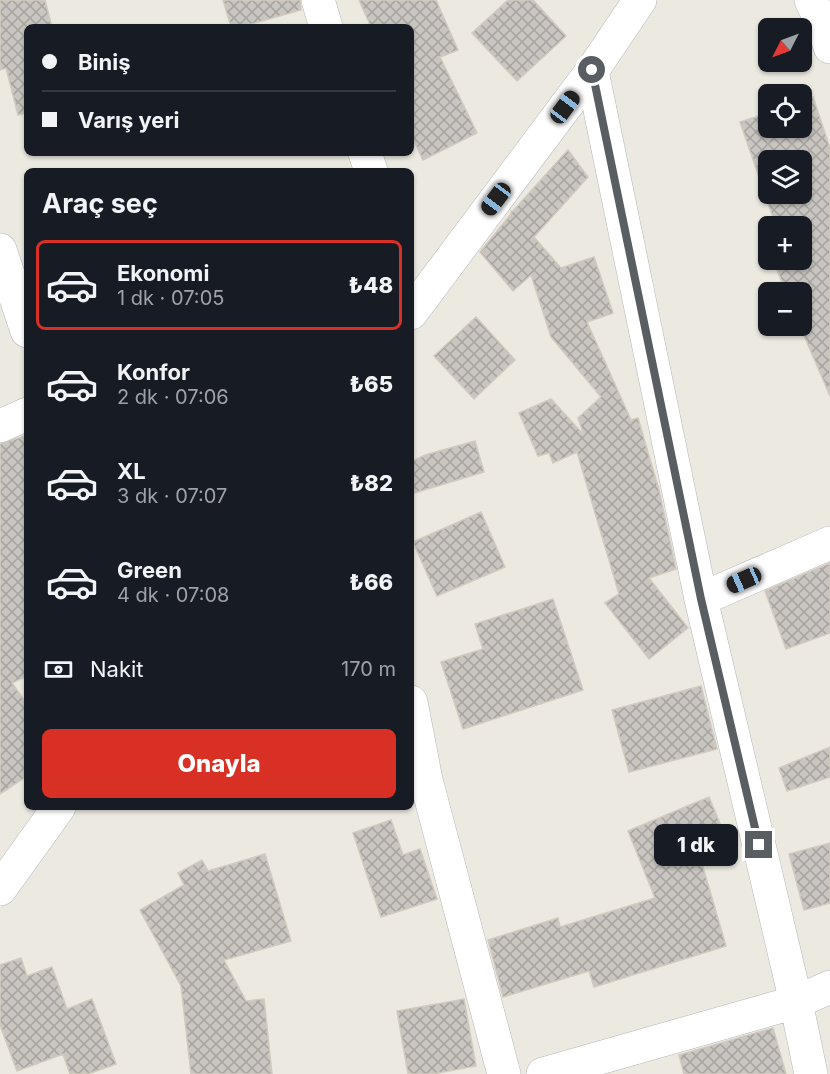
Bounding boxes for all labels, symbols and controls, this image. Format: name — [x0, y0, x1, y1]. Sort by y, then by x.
north arrow — [758, 18, 812, 72]
map controls — [758, 18, 812, 336]
text: Biniş — [78, 49, 131, 75]
route start — [578, 56, 605, 83]
button: locate — [758, 84, 812, 138]
car — [547, 87, 583, 127]
text: Varış yeri — [78, 107, 180, 133]
button: layers — [758, 150, 812, 204]
car — [478, 179, 514, 219]
text: Araç seç — [42, 187, 158, 220]
button: + — [758, 216, 812, 270]
icon: car — [45, 258, 99, 312]
text: Ekonomi — [117, 260, 209, 286]
text: ₺48 — [349, 272, 393, 298]
button: − — [758, 282, 812, 336]
text: 1 dk · 07:05 — [117, 286, 224, 310]
icon: car — [45, 357, 99, 411]
text: Konfor — [117, 359, 190, 385]
text: ₺65 — [349, 371, 393, 397]
text: 2 dk · 07:06 — [117, 385, 229, 409]
icon: car — [45, 456, 99, 510]
text: XL — [117, 458, 146, 484]
text: ₺82 — [350, 470, 393, 496]
text: 3 dk · 07:07 — [117, 484, 227, 508]
icon: car — [45, 555, 99, 609]
text: Green — [117, 557, 182, 583]
car — [724, 564, 764, 596]
text: ₺66 — [349, 569, 393, 595]
text: 4 dk · 07:08 — [117, 583, 229, 607]
icon: cash — [42, 653, 75, 686]
text: Nakit — [90, 656, 144, 682]
text: 170 m — [341, 657, 396, 681]
button: Onayla — [42, 729, 396, 798]
callout: 1 dk — [654, 824, 738, 866]
route end — [745, 831, 772, 858]
text: 1 dk — [677, 833, 715, 857]

